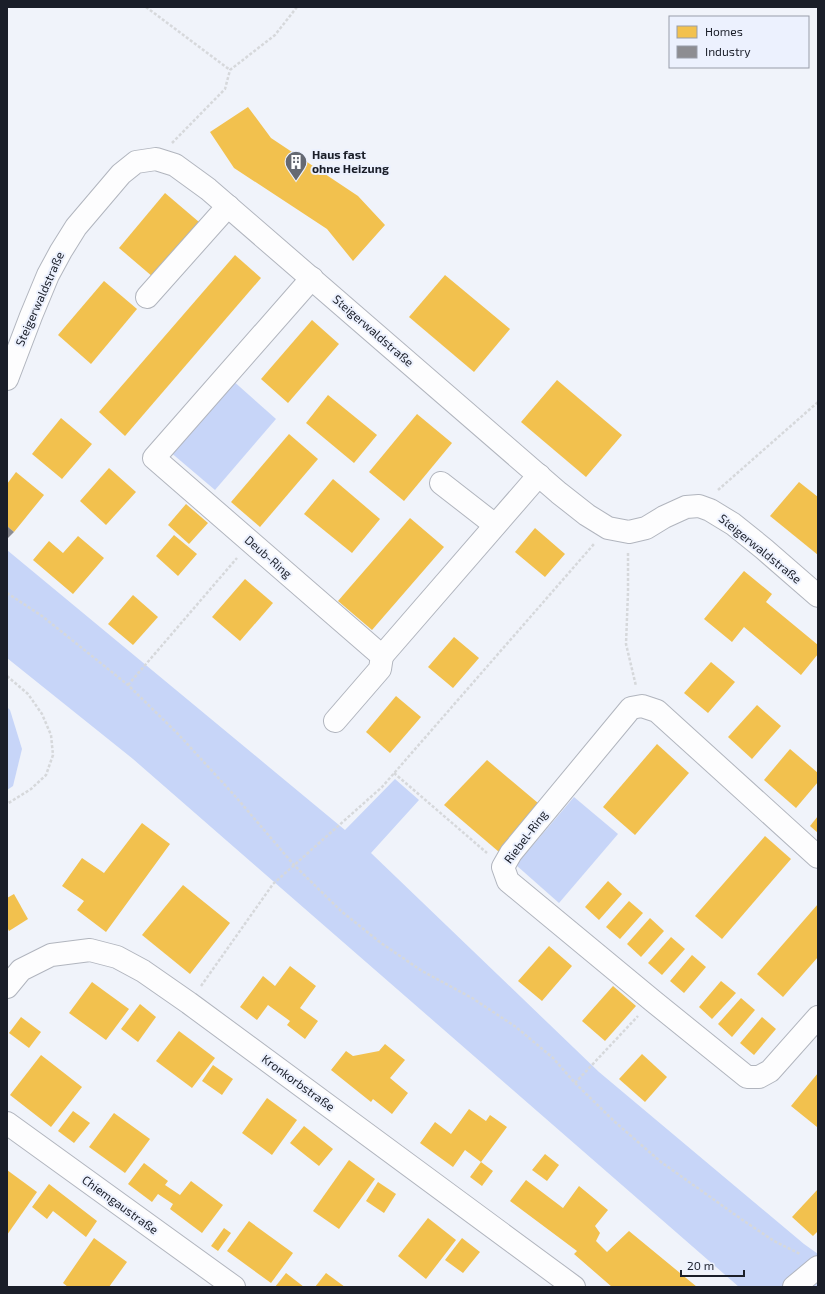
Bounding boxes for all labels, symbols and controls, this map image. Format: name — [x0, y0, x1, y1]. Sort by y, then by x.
legend — [669, 16, 809, 68]
text: Homes — [705, 24, 743, 38]
text: Industry — [705, 44, 751, 58]
place label: Haus fast ohne Heizung — [312, 147, 389, 175]
building icon: Haus fast ohne Heizung — [283, 149, 309, 182]
street label: Steigerwaldstraße — [12, 249, 66, 348]
street label: Steigerwaldstraße — [331, 291, 417, 369]
street label: Steigerwaldstraße — [717, 511, 805, 586]
street label: Deub-Ring — [242, 532, 295, 581]
street label: Riebel-Ring — [501, 807, 550, 866]
street label: Kronkorbstraße — [259, 1051, 338, 1113]
street label: Chiemgaustraße — [80, 1172, 161, 1236]
scale bar — [681, 1252, 744, 1278]
text: 20 m — [687, 1258, 714, 1272]

